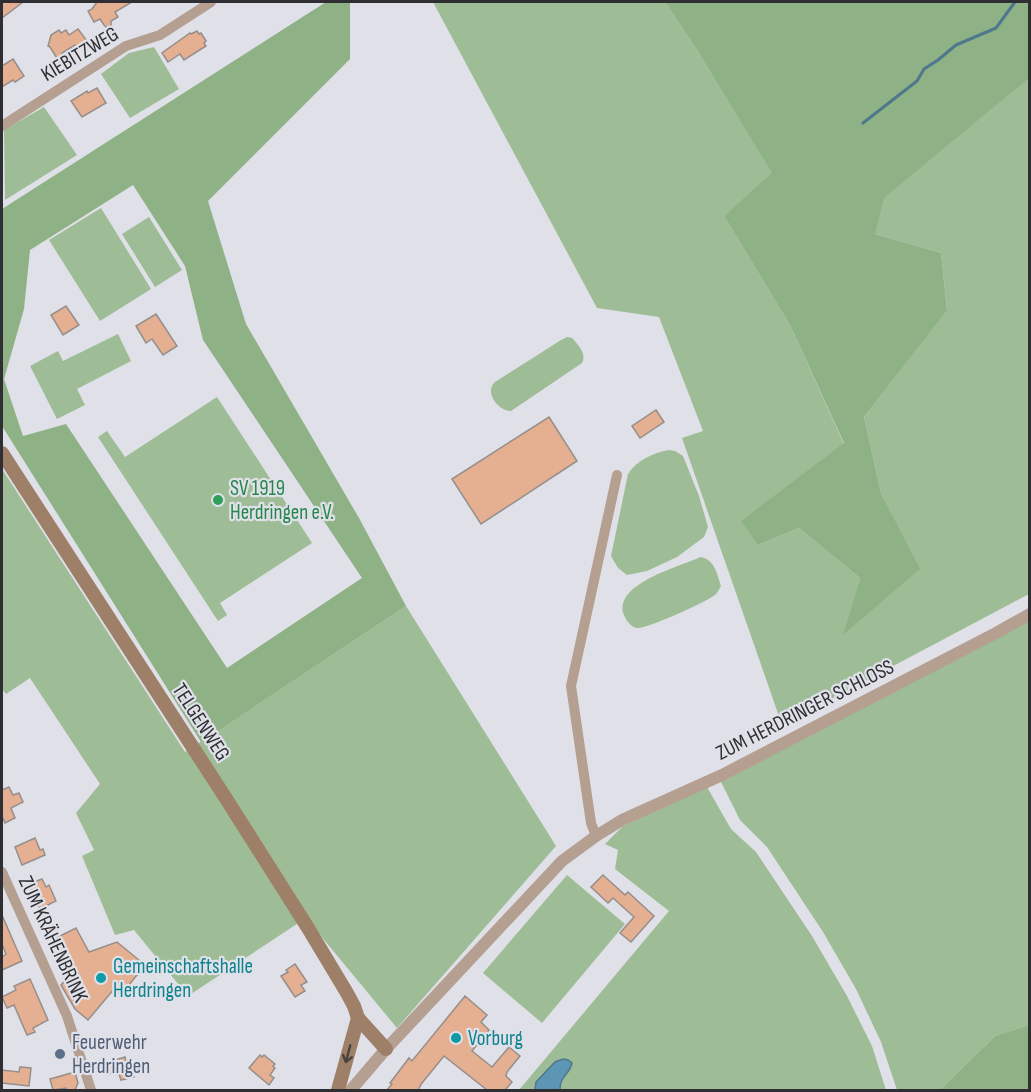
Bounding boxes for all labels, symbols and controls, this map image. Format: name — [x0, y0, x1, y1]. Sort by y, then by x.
street label: KIEBITZWEG — [37, 21, 123, 87]
place label: SV 1919 Herdringen e.V. — [230, 476, 334, 525]
marker: SV 1919 Herdringen e.V. — [211, 493, 225, 507]
street label: ZUM HERDRINGER SCHLOSS — [712, 654, 898, 766]
street label: TELGENWEG — [167, 679, 235, 765]
street label: ZUM KRÄHENBRINK — [13, 872, 93, 1007]
place label: Gemeinschaftshalle Herdringen — [113, 954, 253, 1003]
marker: Gemeinschaftshalle Herdringen — [94, 971, 108, 985]
place label: Vorburg — [468, 1026, 523, 1051]
place label: Feuerwehr Herdringen — [72, 1030, 150, 1079]
marker: Vorburg — [449, 1031, 463, 1045]
one-way arrow — [342, 1044, 353, 1063]
marker: Feuerwehr Herdringen — [53, 1047, 67, 1061]

